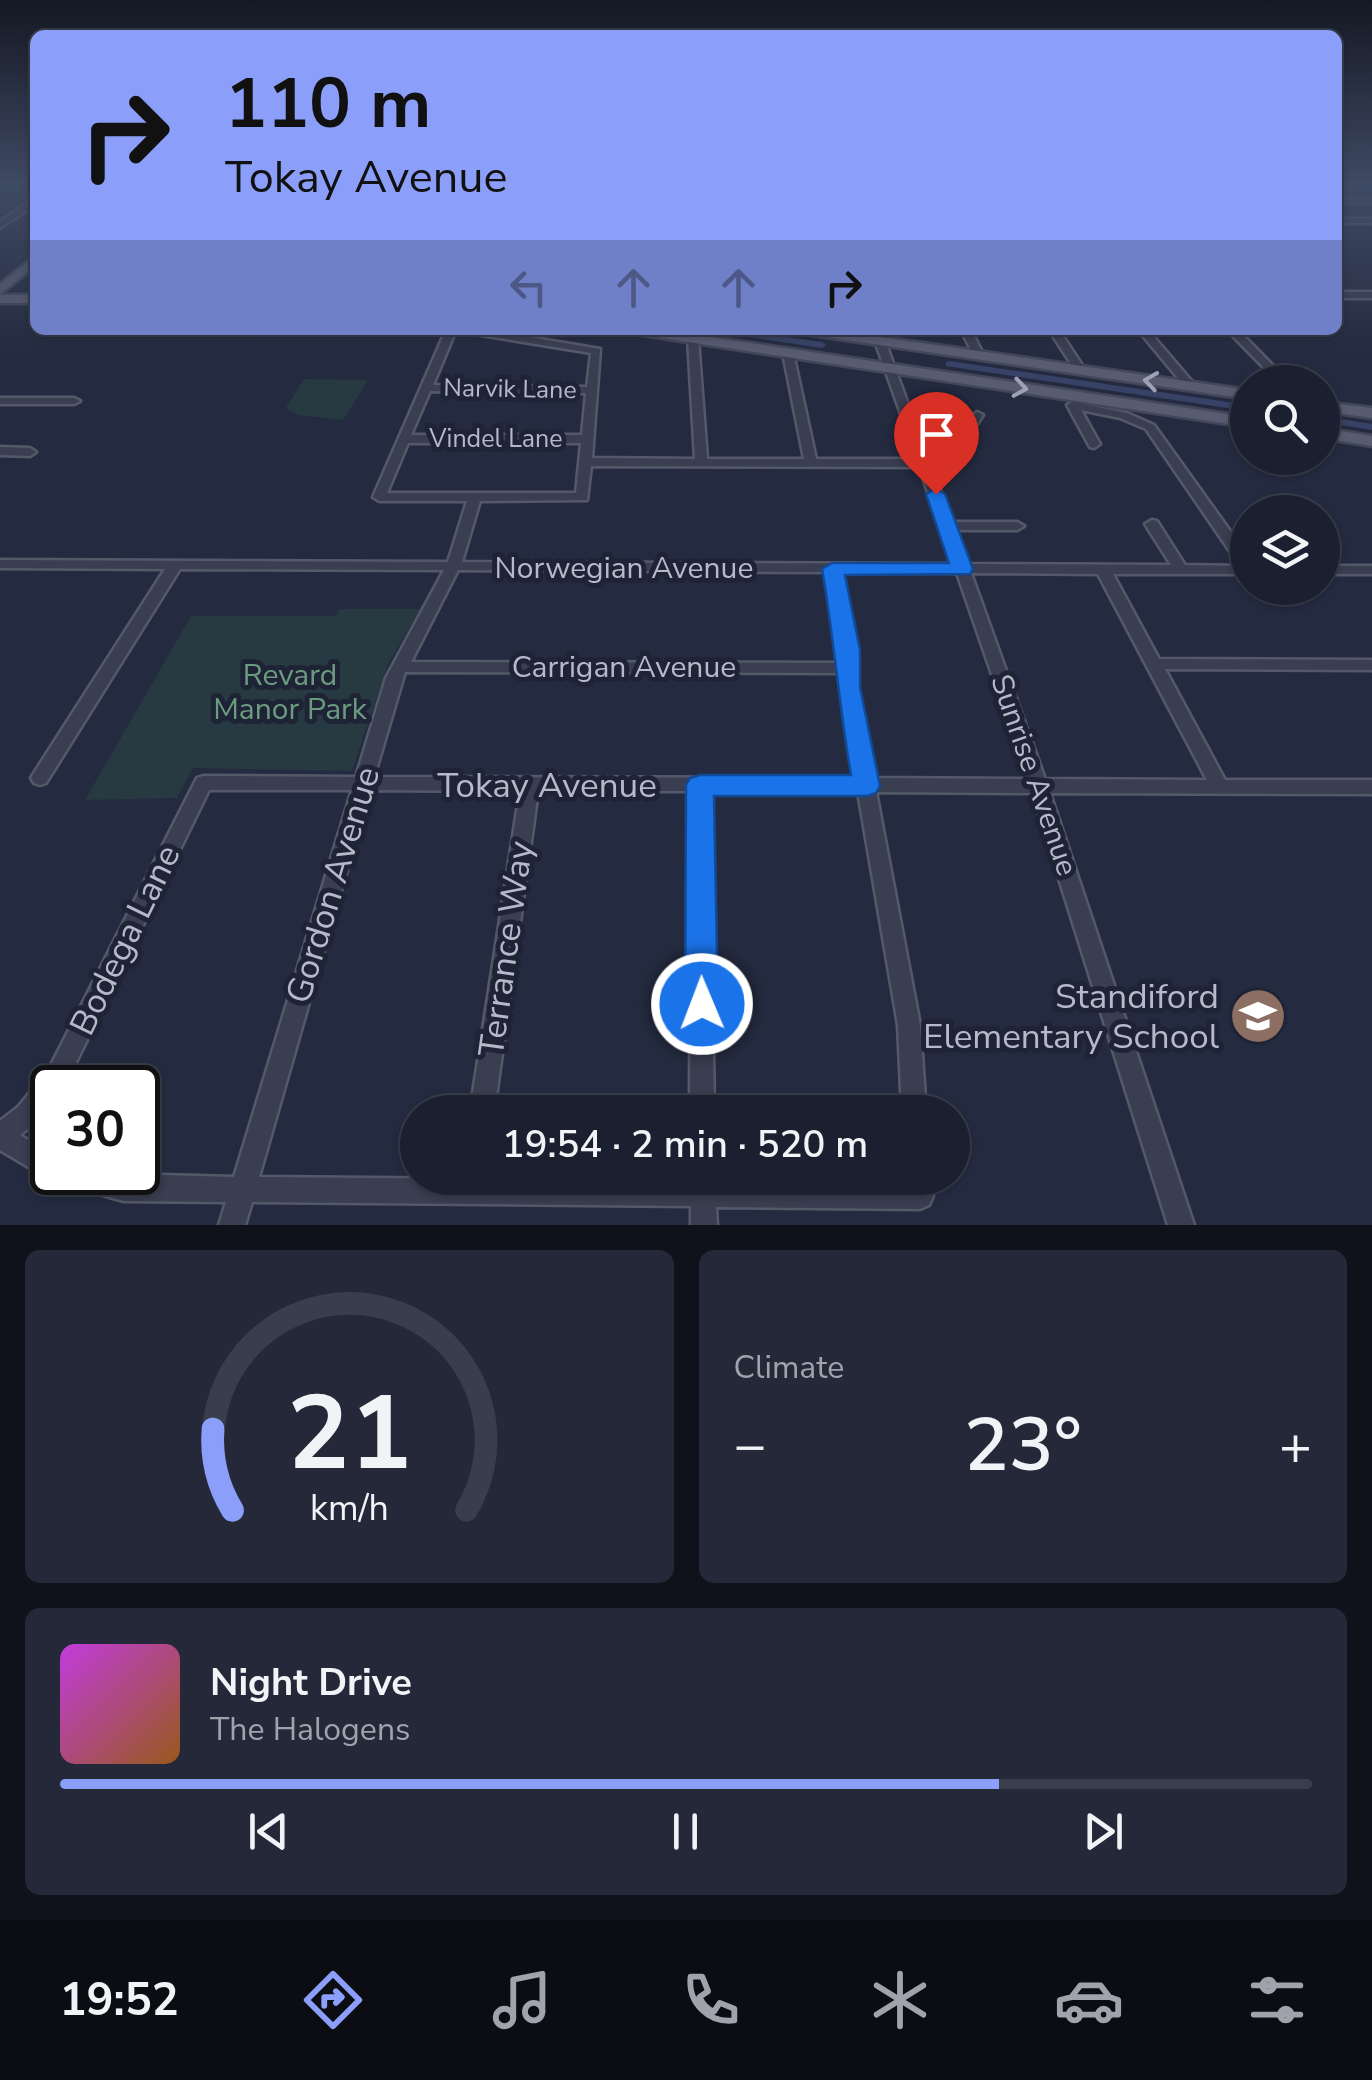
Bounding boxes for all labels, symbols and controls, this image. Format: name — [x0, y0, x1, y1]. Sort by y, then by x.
text: 110 m — [225, 56, 431, 152]
icon: right — [60, 70, 190, 200]
text: Tokay Avenue — [225, 147, 507, 208]
icon: left — [501, 260, 556, 315]
icon: ahead — [606, 260, 661, 315]
icon: ahead — [711, 260, 766, 315]
icon: right — [816, 260, 871, 315]
map controls — [1230, 365, 1340, 605]
button: search — [1230, 365, 1340, 475]
street label: Narvik Lane — [443, 371, 577, 407]
one-way arrow — [1143, 371, 1159, 392]
one-way arrow — [1012, 377, 1029, 398]
pin — [894, 392, 979, 495]
icon: arrive — [909, 407, 964, 462]
street label: Vindel Lane — [428, 422, 563, 456]
button: layers — [1230, 495, 1340, 605]
street label: Norwegian Avenue — [495, 548, 753, 589]
street label: Carrigan Avenue — [512, 647, 736, 688]
park label: Revard Manor Park — [213, 655, 368, 730]
street label: Sunrise Avenue — [980, 669, 1088, 881]
street label: Gordon Avenue — [275, 761, 391, 1009]
street label: Tokay Avenue — [437, 762, 657, 809]
street label: Bodega Lane — [59, 837, 191, 1043]
street label: Terrance Way — [468, 838, 544, 1060]
position arrow — [650, 952, 754, 1056]
place label: Standiford Elementary School — [923, 973, 1220, 1060]
school or university icon: Standiford Elementary School — [1228, 986, 1288, 1046]
speed limit sign: 30 — [30, 1065, 160, 1195]
text: 19:54 · 2 min · 520 m — [502, 1119, 868, 1170]
text: Climate — [734, 1346, 844, 1389]
text: 21 — [287, 1363, 412, 1505]
text: 23° — [964, 1394, 1082, 1496]
text: − — [734, 1408, 767, 1483]
text: + — [1279, 1408, 1312, 1483]
text: km/h — [310, 1484, 389, 1533]
text: Night Drive — [210, 1657, 412, 1708]
text: The Halogens — [210, 1708, 410, 1751]
icon: previous — [241, 1804, 296, 1859]
icon: pause — [658, 1804, 713, 1859]
icon: next — [1076, 1804, 1131, 1859]
icon: directions — [298, 1965, 368, 2035]
icon: music — [487, 1965, 557, 2035]
icon: phone — [676, 1965, 746, 2035]
icon: climate — [865, 1965, 935, 2035]
icon: car — [1054, 1965, 1124, 2035]
icon: filters — [1242, 1965, 1312, 2035]
text: 19:52 — [59, 1970, 179, 2031]

